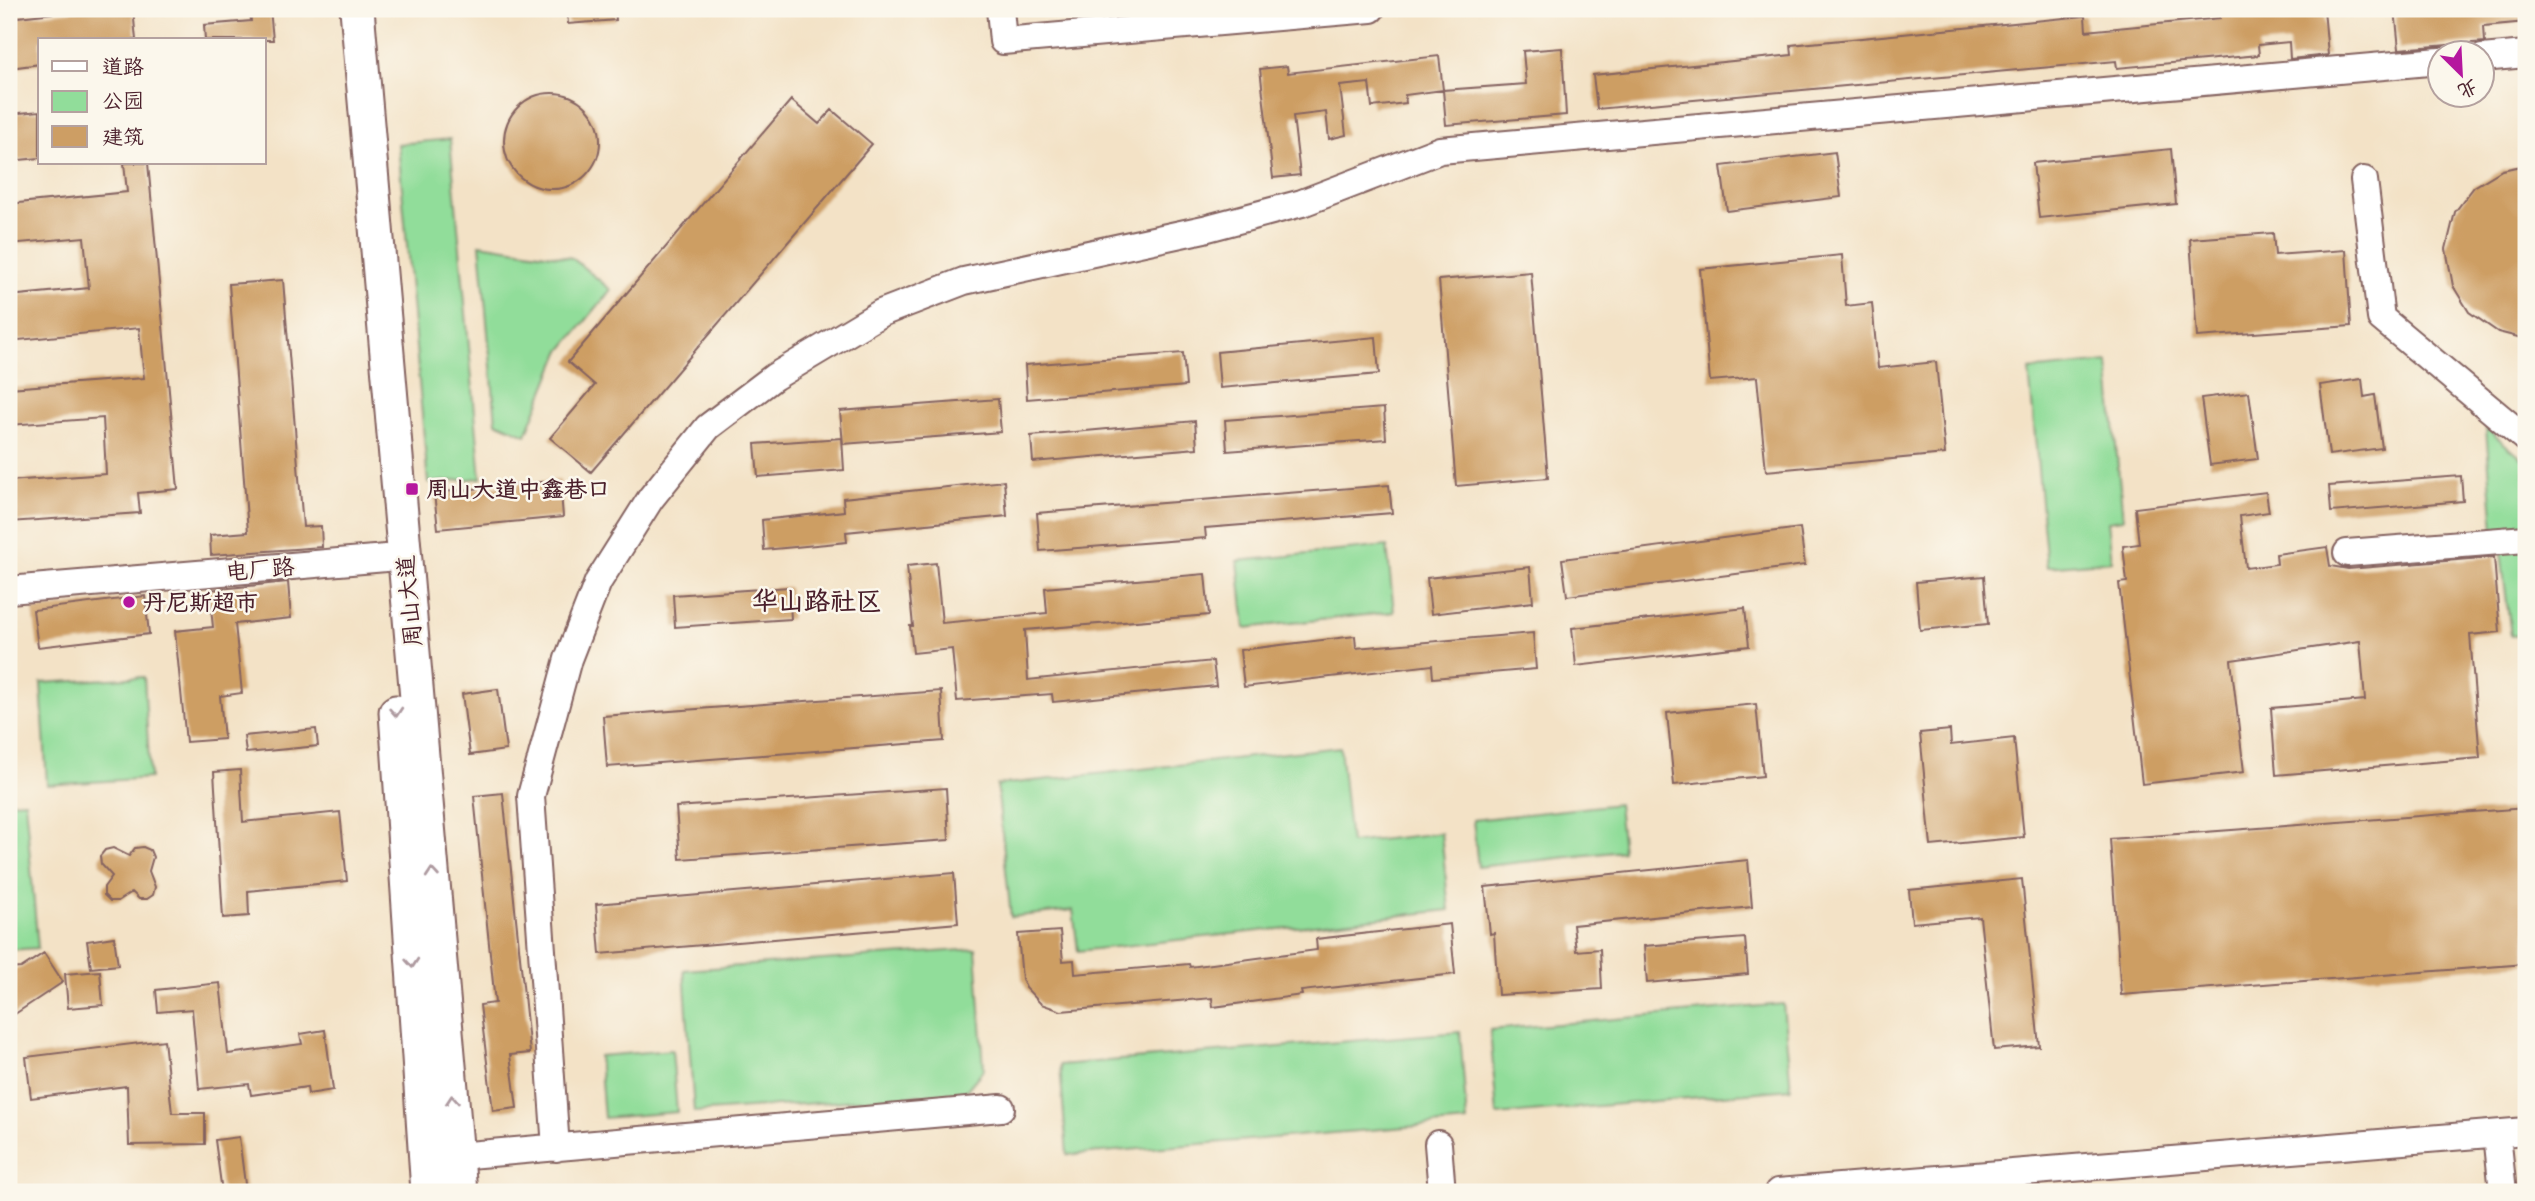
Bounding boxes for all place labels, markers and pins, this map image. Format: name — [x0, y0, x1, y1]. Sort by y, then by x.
place label: 周山大道中鑫巷口 — [426, 475, 610, 503]
marker: 周山大道中鑫巷口 — [404, 481, 420, 497]
place label: 丹尼斯超市 — [143, 588, 258, 616]
marker: 丹尼斯超市 — [121, 594, 137, 610]

